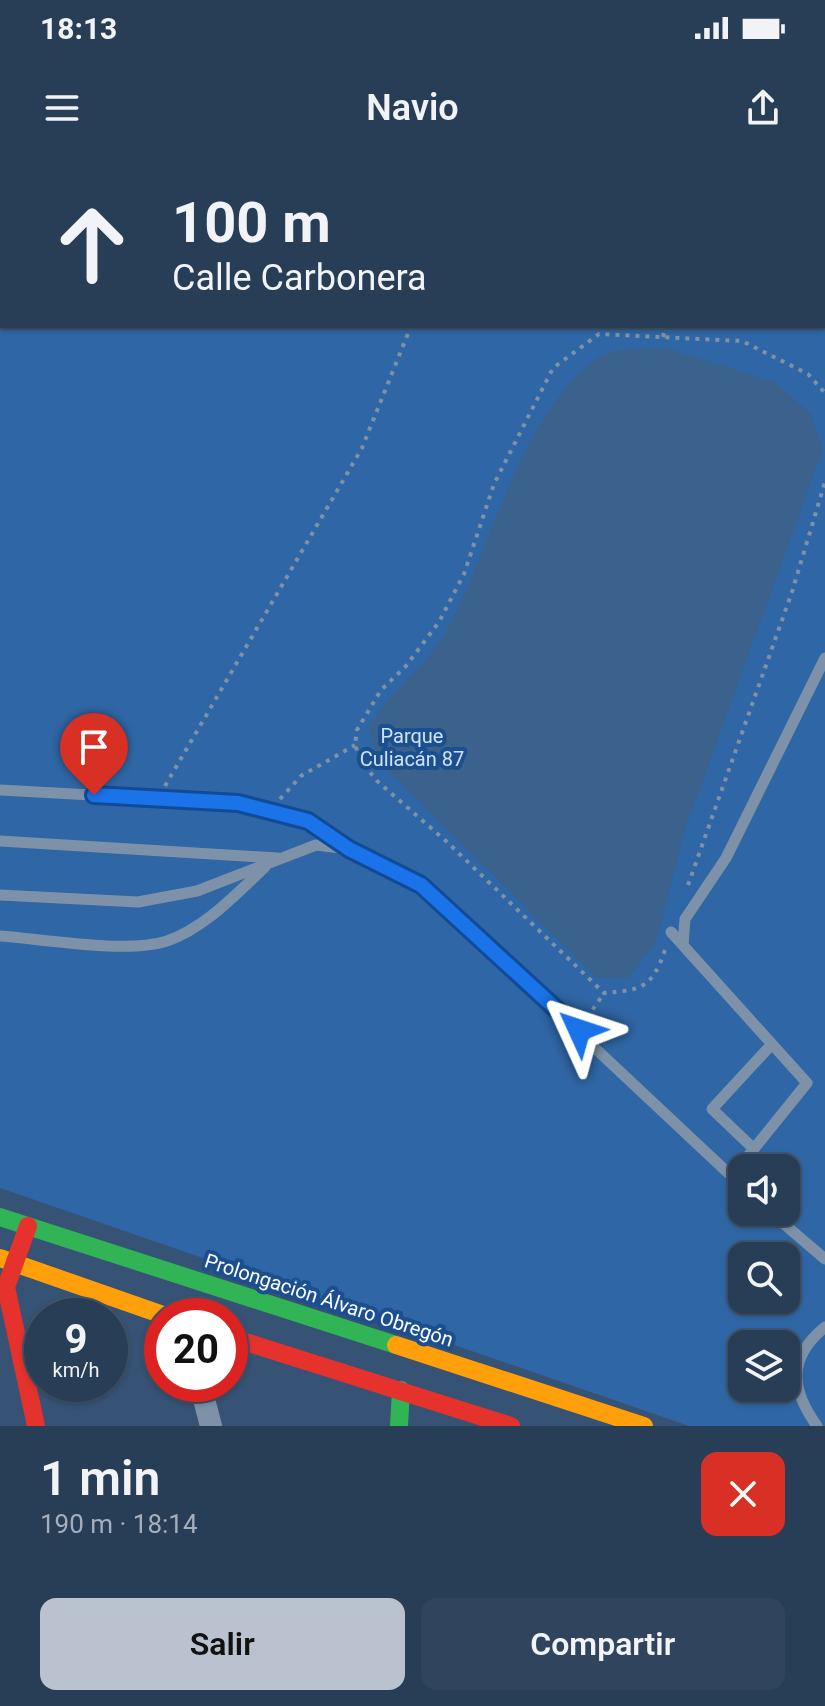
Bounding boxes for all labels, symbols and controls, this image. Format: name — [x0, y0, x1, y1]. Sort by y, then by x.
text: 18:13 — [40, 11, 117, 46]
icon: menu — [40, 86, 84, 130]
icon: share — [741, 86, 785, 130]
text: Navio — [366, 87, 459, 129]
text: 100 m — [172, 190, 331, 256]
icon: ahead — [40, 192, 144, 296]
text: Calle Carbonera — [172, 257, 427, 299]
pin — [60, 713, 128, 795]
park label: Parque Culiacán 87 — [360, 724, 464, 771]
icon: arrive — [72, 725, 116, 769]
position arrow — [537, 988, 621, 1072]
map controls — [728, 1154, 800, 1402]
button: sound — [728, 1154, 800, 1226]
button: search — [728, 1242, 800, 1314]
street label: Prolongación Álvaro Obregón — [202, 1248, 456, 1352]
speed limit sign: 20 — [144, 1298, 248, 1402]
text: 9 — [65, 1316, 87, 1363]
button: layers — [728, 1330, 800, 1402]
text: km/h — [53, 1358, 99, 1382]
text: 1 min — [40, 1450, 160, 1507]
button: close — [701, 1452, 785, 1536]
text: 190 m · 18:14 — [40, 1509, 198, 1539]
button: Salir — [40, 1598, 405, 1690]
button: Compartir — [421, 1598, 785, 1690]

